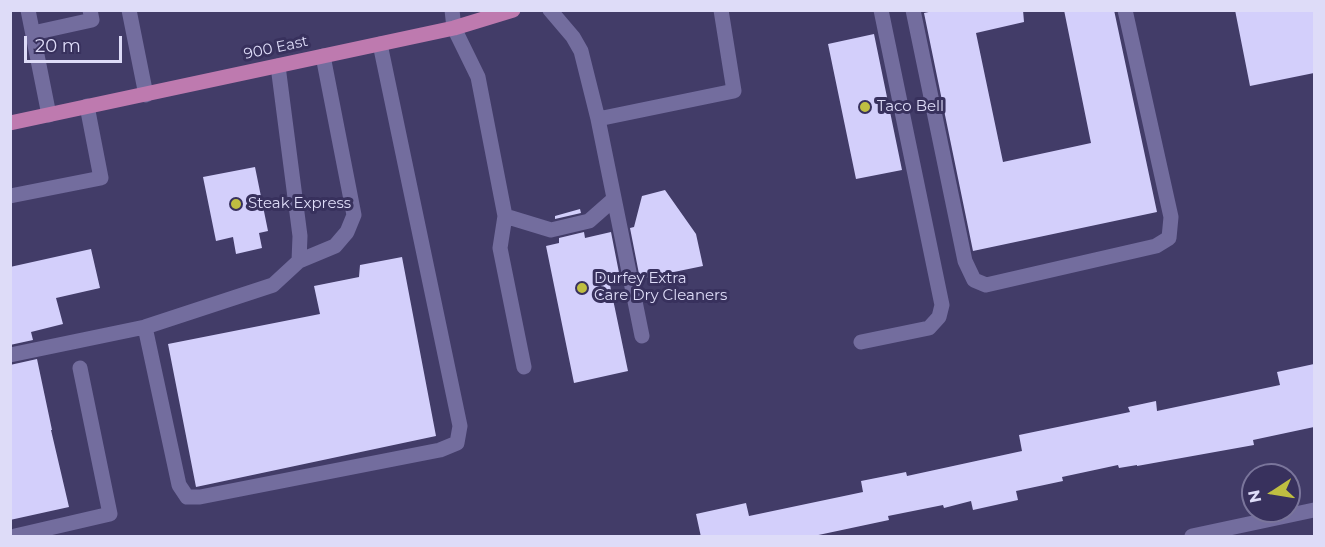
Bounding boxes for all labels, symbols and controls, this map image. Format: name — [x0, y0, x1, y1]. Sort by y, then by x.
scale bar — [27, 24, 124, 62]
street label: 900 East — [242, 32, 310, 64]
text: 20 m — [35, 35, 81, 57]
place label: Taco Bell — [877, 98, 944, 116]
marker: Taco Bell — [858, 100, 872, 114]
place label: Steak Express — [248, 195, 351, 213]
marker: Steak Express — [229, 197, 243, 211]
place label: Durfey Extra Care Dry Cleaners — [594, 270, 727, 305]
marker: Durfey Extra Care Dry Cleaners — [575, 281, 589, 295]
north arrow — [1241, 463, 1301, 523]
text: N — [1244, 488, 1265, 505]

